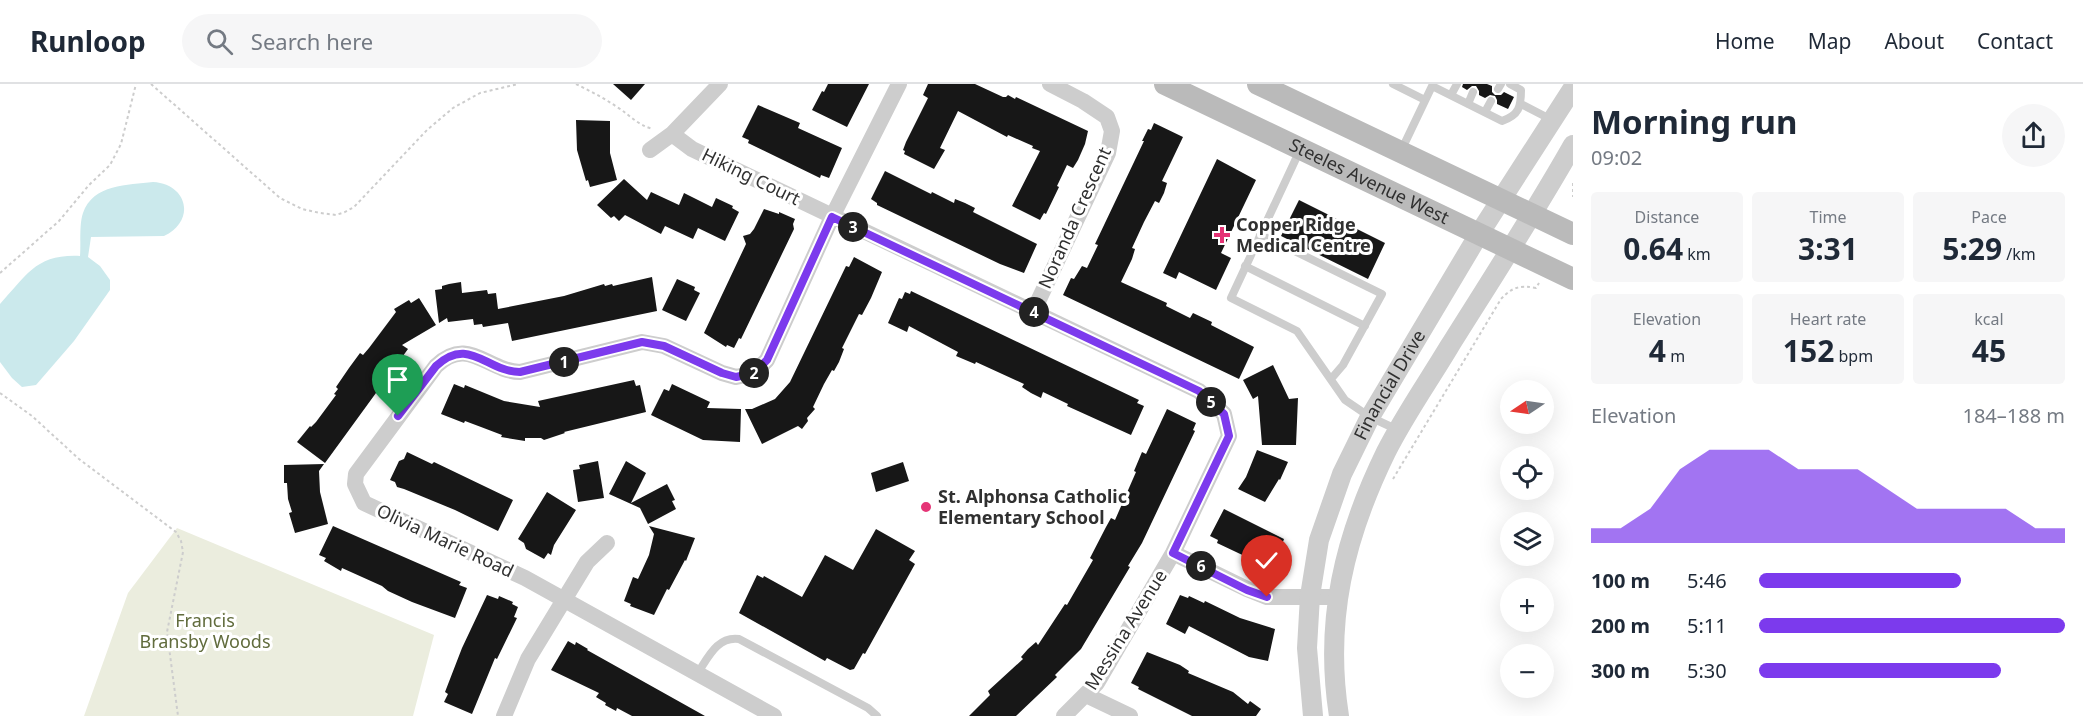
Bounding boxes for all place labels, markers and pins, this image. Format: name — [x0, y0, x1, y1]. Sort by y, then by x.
pin: 3 — [838, 212, 868, 242]
place label: Copper Ridge Medical Centre — [1236, 212, 1371, 257]
marker: Copper Ridge Medical Centre — [1213, 226, 1231, 244]
pin: 4 — [1019, 297, 1049, 327]
pin: 1 — [549, 347, 579, 377]
pin — [372, 354, 423, 416]
pin: 2 — [739, 358, 769, 388]
pin: 5 — [1196, 387, 1226, 417]
place label: St. Alphonsa Catholic Elementary School — [938, 484, 1127, 529]
marker: St. Alphonsa Catholic Elementary School — [919, 500, 933, 514]
pin — [1241, 535, 1292, 597]
pin: 6 — [1186, 551, 1216, 581]

